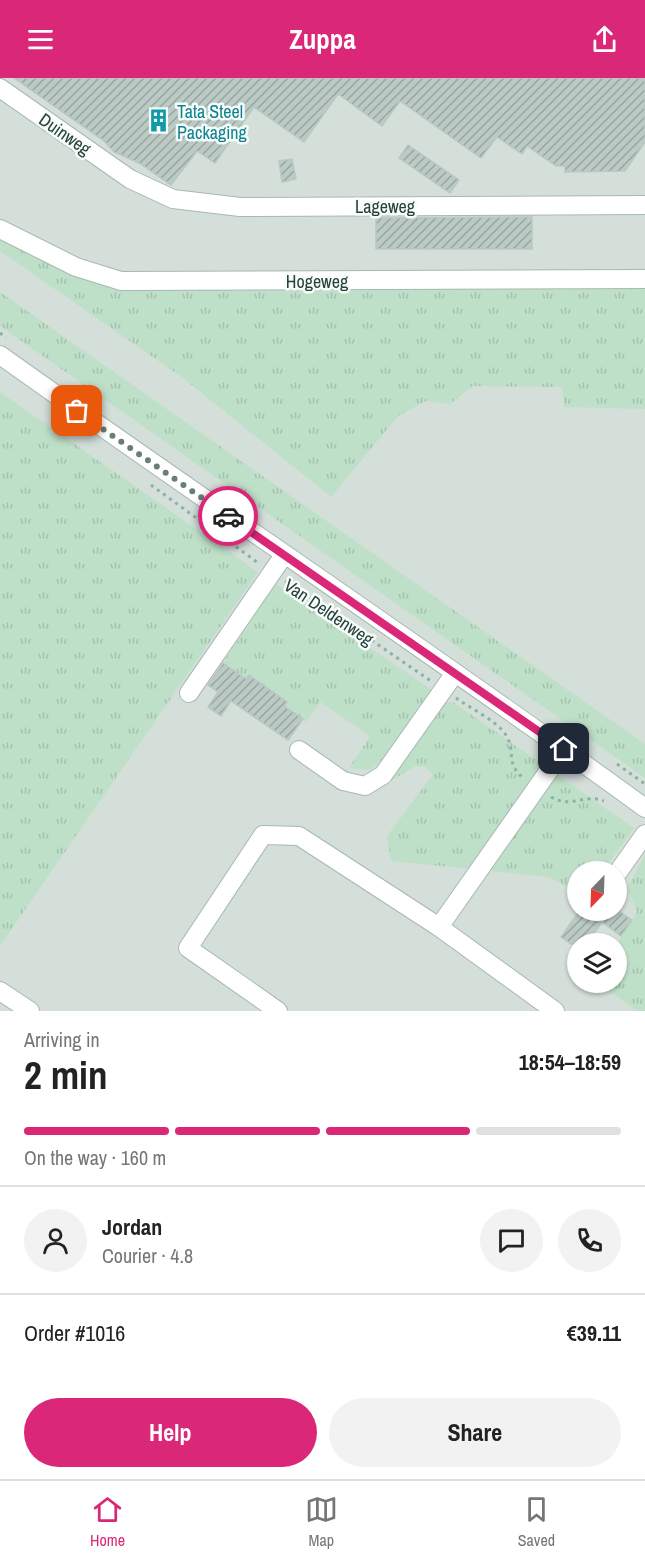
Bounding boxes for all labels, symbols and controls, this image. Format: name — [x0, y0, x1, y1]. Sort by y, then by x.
text: Zuppa — [289, 21, 356, 57]
icon: menu — [24, 23, 57, 56]
icon: share — [588, 23, 621, 56]
place label: Tata Steel Packaging — [177, 99, 248, 145]
street label: Duinweg — [34, 107, 97, 161]
building icon: Tata Steel Packaging — [146, 108, 172, 134]
street label: Lageweg — [355, 194, 416, 219]
street label: Hogeweg — [286, 269, 349, 294]
pin — [51, 385, 102, 436]
icon: bag — [60, 394, 93, 427]
courier — [198, 486, 258, 546]
icon: car — [212, 500, 245, 533]
street label: Van Deldenweg — [279, 573, 379, 652]
pin — [538, 723, 589, 774]
icon: home — [547, 732, 580, 765]
north arrow — [567, 861, 627, 921]
map controls — [567, 861, 627, 993]
button: layers — [567, 933, 627, 993]
text: Arriving in — [24, 1026, 100, 1053]
text: 18:54–18:59 — [519, 1047, 621, 1077]
text: 2 min — [24, 1049, 108, 1101]
text: On the way · 160 m — [24, 1144, 166, 1171]
button: person — [24, 1209, 87, 1272]
button: chat — [480, 1209, 543, 1272]
button: phone — [558, 1209, 621, 1272]
text: Jordan — [102, 1212, 162, 1242]
text: Courier · 4.8 — [102, 1242, 193, 1269]
text: Order #1016 — [24, 1318, 125, 1348]
text: €39.11 — [567, 1318, 621, 1348]
button: Help — [24, 1398, 317, 1467]
button: Share — [329, 1398, 621, 1467]
tab: Home — [90, 1493, 125, 1551]
tab: Map — [305, 1493, 338, 1551]
tab: Saved — [518, 1493, 555, 1551]

